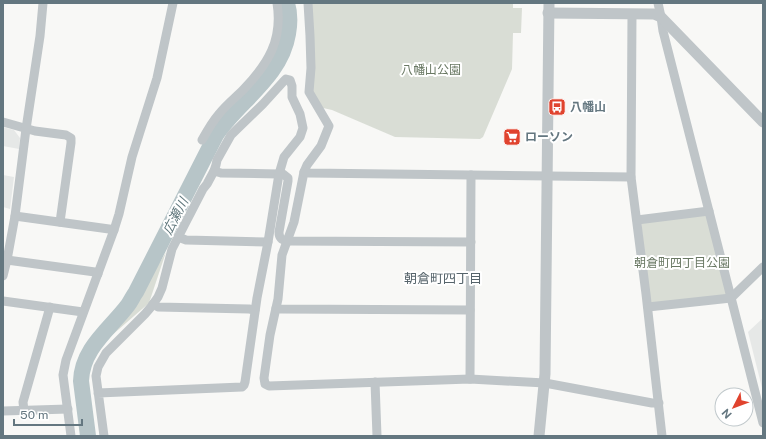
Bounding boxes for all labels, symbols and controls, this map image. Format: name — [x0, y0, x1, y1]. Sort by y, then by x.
park label: 八幡山公園 — [401, 63, 461, 77]
bus stop icon: 八幡山 — [547, 97, 567, 117]
place label: 八幡山 — [570, 100, 606, 114]
supermarket icon: ローソン — [502, 127, 522, 147]
place label: ローソン — [525, 130, 573, 144]
water label: 広瀬川 — [160, 194, 192, 237]
park label: 朝倉町四丁目公園 — [634, 256, 730, 270]
district label: 朝倉町四丁目 — [404, 271, 482, 286]
north arrow — [714, 387, 754, 427]
scale bar — [14, 401, 82, 427]
text: N — [719, 406, 734, 421]
text: 50 m — [20, 408, 48, 422]

